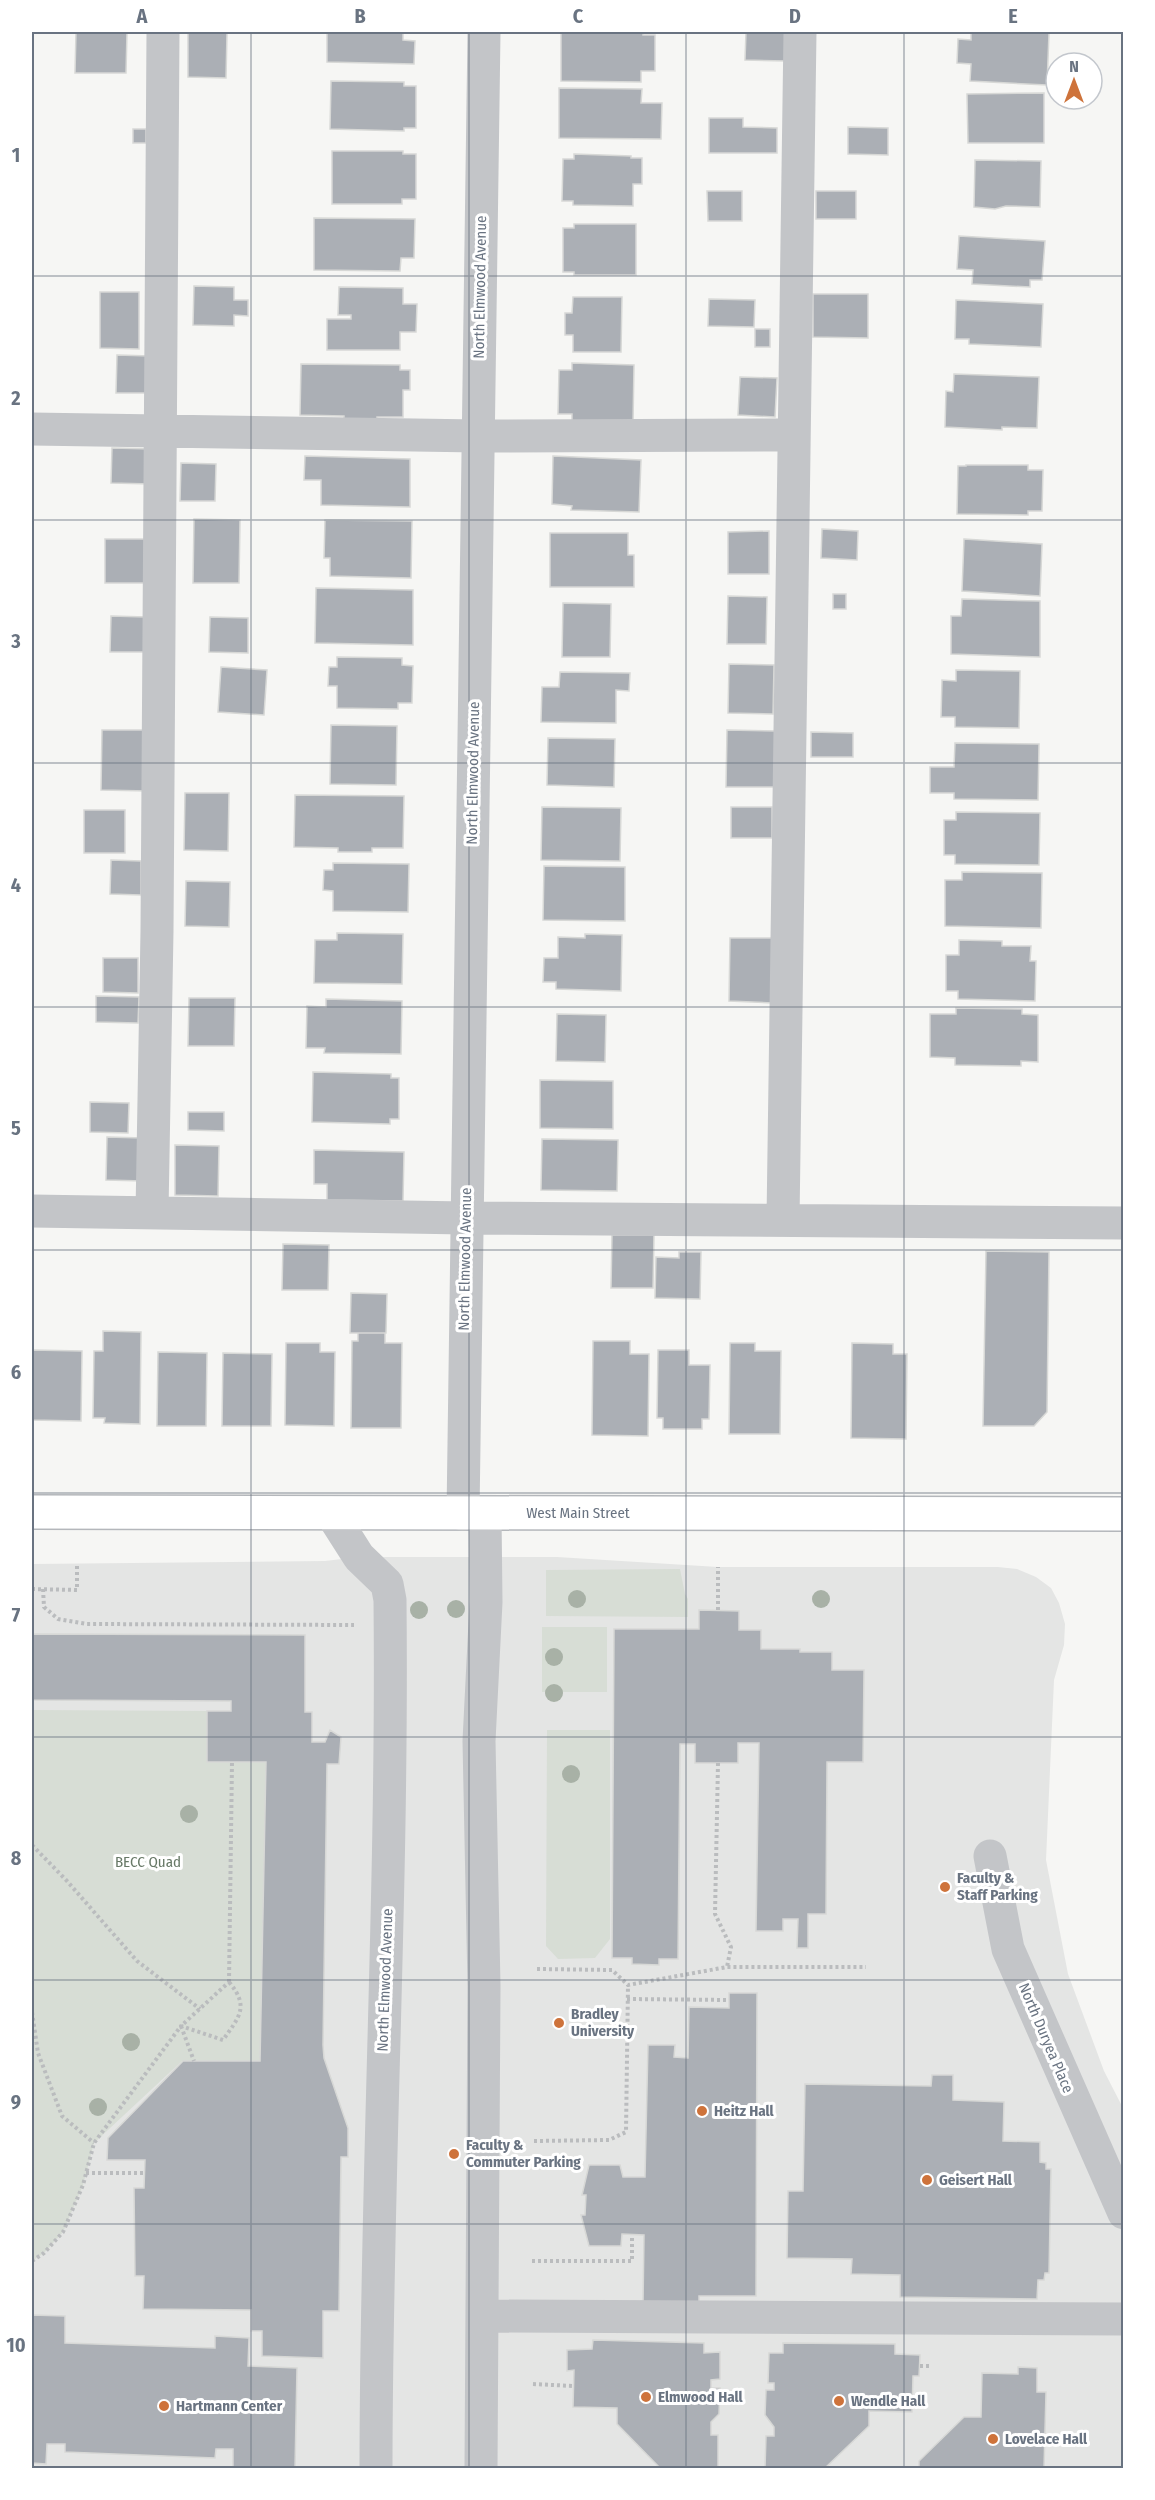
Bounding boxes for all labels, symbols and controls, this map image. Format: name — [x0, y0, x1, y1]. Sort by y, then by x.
text: A — [136, 4, 149, 28]
text: B — [354, 4, 366, 28]
text: C — [573, 4, 584, 28]
text: D — [789, 4, 801, 28]
text: E — [1008, 4, 1018, 28]
north arrow — [1044, 51, 1104, 111]
text: N — [1069, 57, 1079, 76]
text: 1 — [12, 143, 20, 167]
street label: North Elmwood Avenue — [470, 215, 490, 359]
text: 2 — [10, 386, 21, 410]
text: 3 — [10, 629, 21, 653]
street label: North Elmwood Avenue — [463, 701, 483, 845]
text: 4 — [11, 873, 21, 897]
text: 5 — [11, 1116, 21, 1140]
street label: North Elmwood Avenue — [455, 1187, 475, 1331]
text: 6 — [11, 1360, 21, 1384]
street label: West Main Street — [526, 1504, 630, 1522]
text: 7 — [12, 1603, 21, 1627]
text: 8 — [11, 1846, 22, 1870]
park label: BECC Quad — [115, 1853, 181, 1871]
place label: Faculty & Staff Parking — [957, 1869, 1038, 1904]
marker: Faculty & Staff Parking — [938, 1880, 952, 1894]
street label: North Elmwood Avenue — [374, 1908, 396, 2052]
street label: North Duryea Place — [1015, 1980, 1077, 2096]
place label: Bradley University — [571, 2005, 635, 2040]
marker: Bradley University — [552, 2016, 566, 2030]
text: 9 — [11, 2090, 21, 2114]
place label: Heitz Hall — [714, 2102, 775, 2120]
marker: Heitz Hall — [695, 2104, 709, 2118]
place label: Faculty & Commuter Parking — [466, 2136, 581, 2171]
marker: Faculty & Commuter Parking — [447, 2147, 461, 2161]
place label: Geisert Hall — [939, 2171, 1013, 2189]
marker: Geisert Hall — [920, 2173, 934, 2187]
text: 10 — [6, 2333, 26, 2357]
place label: Elmwood Hall — [658, 2388, 744, 2406]
marker: Elmwood Hall — [639, 2390, 653, 2404]
place label: Wendle Hall — [851, 2392, 926, 2410]
marker: Wendle Hall — [832, 2394, 846, 2408]
place label: Hartmann Center — [176, 2397, 283, 2415]
marker: Hartmann Center — [157, 2399, 171, 2413]
place label: Lovelace Hall — [1005, 2430, 1088, 2448]
marker: Lovelace Hall — [986, 2432, 1000, 2446]

